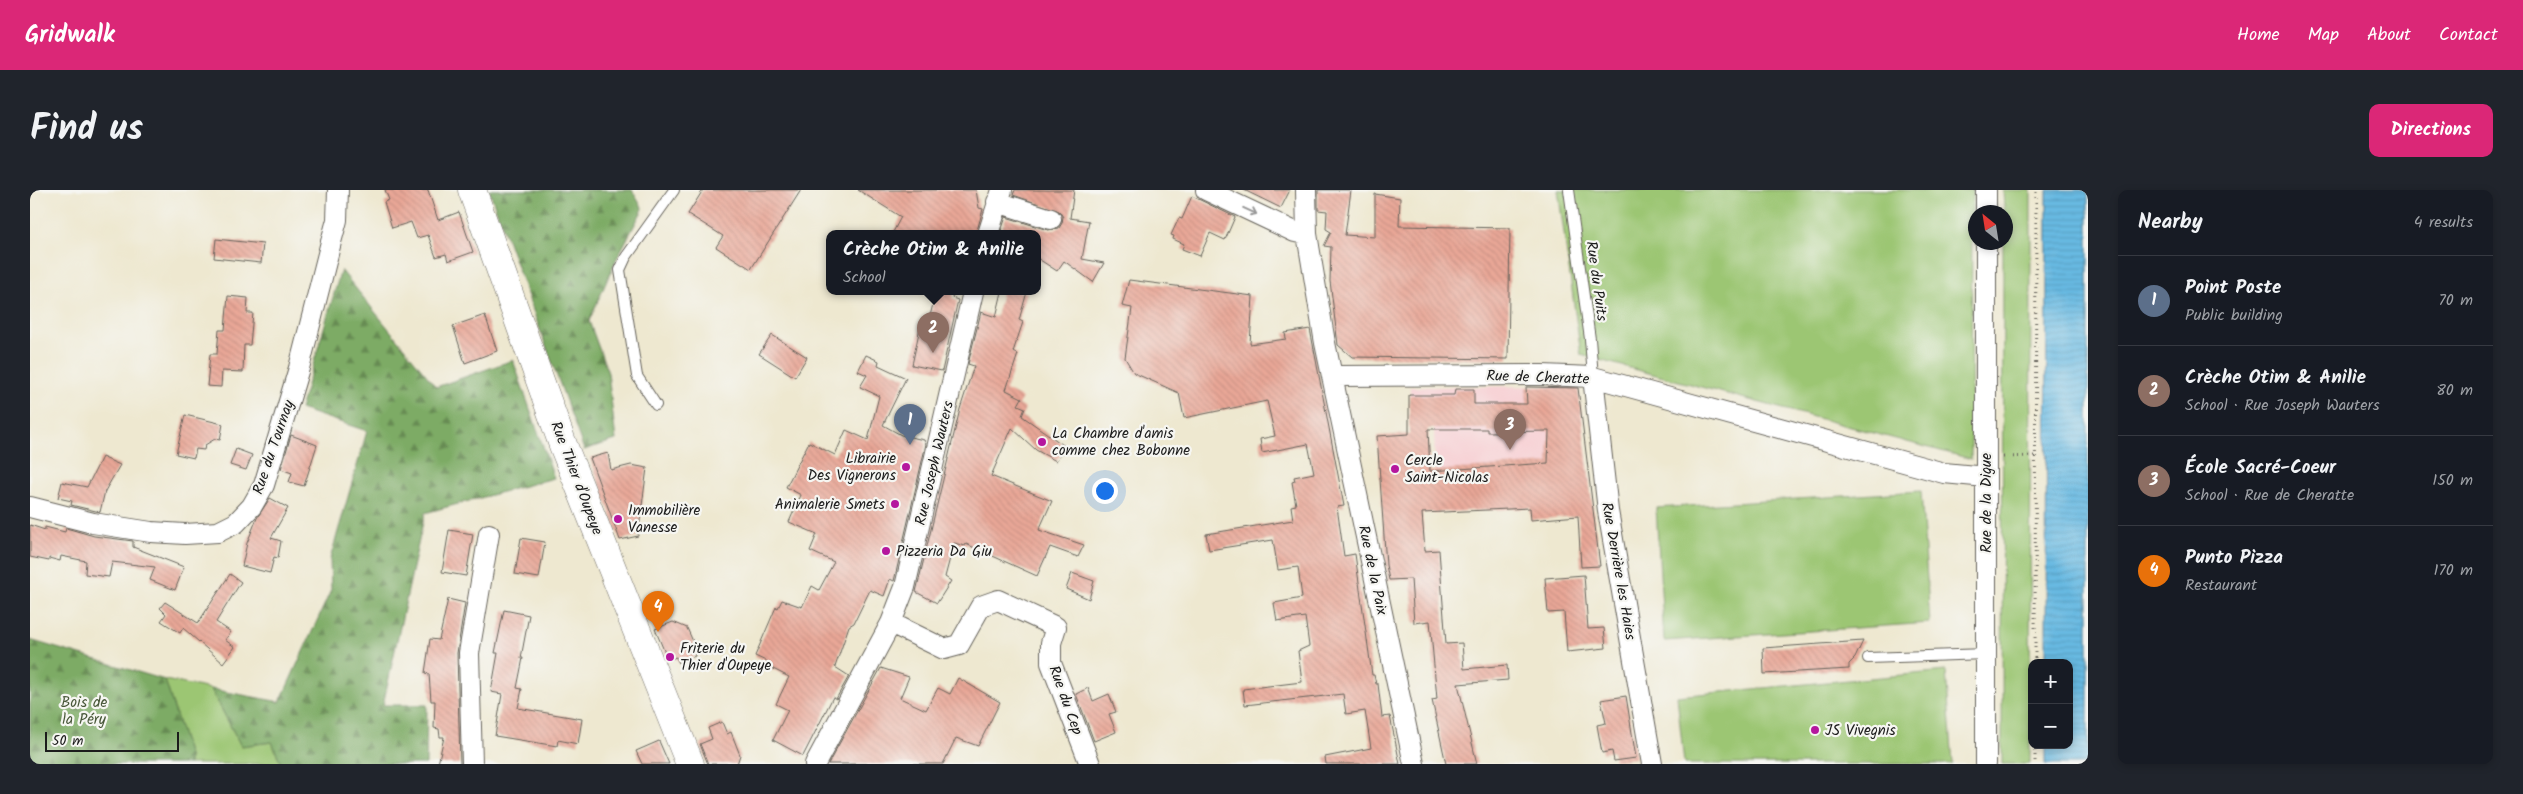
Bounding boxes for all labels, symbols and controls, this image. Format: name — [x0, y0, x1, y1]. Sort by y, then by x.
text: Gridwalk — [25, 16, 115, 55]
text: Home — [2237, 21, 2280, 50]
text: Map — [2308, 21, 2339, 50]
text: About — [2367, 21, 2411, 50]
text: Contact — [2439, 21, 2498, 50]
text: Find us — [30, 102, 143, 158]
button: Directions — [2369, 104, 2493, 157]
north arrow — [1968, 205, 2013, 250]
one-way arrow — [1242, 206, 1257, 216]
text: Nearby — [2138, 206, 2203, 239]
text: 4 results — [2414, 210, 2473, 235]
popup — [826, 230, 1041, 295]
text: Crèche Otim & Anilie — [843, 235, 1024, 265]
street label: Rue du Puits — [1579, 240, 1614, 323]
text: School — [843, 265, 886, 290]
text: Point Poste — [2185, 273, 2281, 303]
text: 1 — [2152, 288, 2156, 313]
text: 70 m — [2438, 288, 2473, 313]
text: Public building — [2185, 303, 2283, 328]
pin: 2 — [917, 312, 949, 353]
text: Crèche Otim & Anilie — [2185, 363, 2366, 393]
street label: Rue de Cheratte — [1486, 364, 1590, 392]
text: 2 — [2149, 378, 2159, 403]
text: 80 m — [2436, 378, 2473, 403]
text: School · Rue Joseph Wauters — [2185, 393, 2380, 418]
street label: Rue du Tournay — [247, 396, 302, 498]
street label: Rue Joseph Wauters — [909, 398, 961, 528]
pin: 1 — [894, 404, 926, 445]
pin: 3 — [1494, 409, 1526, 450]
street label: Rue Thier d'Oupeye — [543, 418, 609, 539]
place label: La Chambre d'amis comme chez Bobonne — [1052, 422, 1190, 463]
marker: La Chambre d'amis comme chez Bobonne — [1036, 436, 1048, 448]
place label: Librairie Des Vignerons — [808, 447, 897, 488]
place label: Cercle Saint-Nicolas — [1405, 449, 1489, 490]
street label: Rue de la Digue — [1975, 453, 1999, 553]
text: École Sacré-Coeur — [2185, 453, 2336, 483]
marker: Librairie Des Vignerons — [900, 461, 912, 473]
marker: Cercle Saint-Nicolas — [1389, 463, 1401, 475]
text: 3 — [2150, 468, 2158, 493]
text: 150 m — [2432, 468, 2473, 493]
your location — [1092, 478, 1118, 504]
text: School · Rue de Cheratte — [2185, 483, 2354, 508]
place label: Animalerie Smets — [775, 493, 886, 517]
marker: Animalerie Smets — [889, 498, 901, 510]
place label: Immobilière Vanesse — [628, 499, 701, 540]
street label: Rue Derrière les Haies — [1594, 500, 1642, 643]
marker: Immobilière Vanesse — [612, 513, 624, 525]
street label: Rue de la Paix — [1351, 523, 1393, 618]
place label: Pizzeria Da Giu — [896, 540, 992, 564]
text: Punto Pizza — [2185, 543, 2283, 573]
marker: Pizzeria Da Giu — [880, 545, 892, 557]
text: 4 — [2150, 558, 2158, 583]
text: 170 m — [2433, 558, 2473, 583]
text: Restaurant — [2185, 573, 2257, 598]
pin: 4 — [642, 591, 674, 632]
place label: Friterie du Thier d'Oupeye — [680, 637, 771, 678]
marker: Friterie du Thier d'Oupeye — [664, 651, 676, 663]
map controls — [2028, 659, 2073, 749]
button: + — [2028, 659, 2073, 704]
street label: Rue du Cep — [1041, 662, 1089, 738]
park label: Bois de la Péry — [61, 691, 108, 732]
button: − — [2028, 704, 2073, 749]
place label: JS Vivegnis — [1825, 719, 1896, 743]
marker: JS Vivegnis — [1809, 724, 1821, 736]
scale bar — [45, 729, 179, 752]
text: 50 m — [52, 730, 83, 752]

